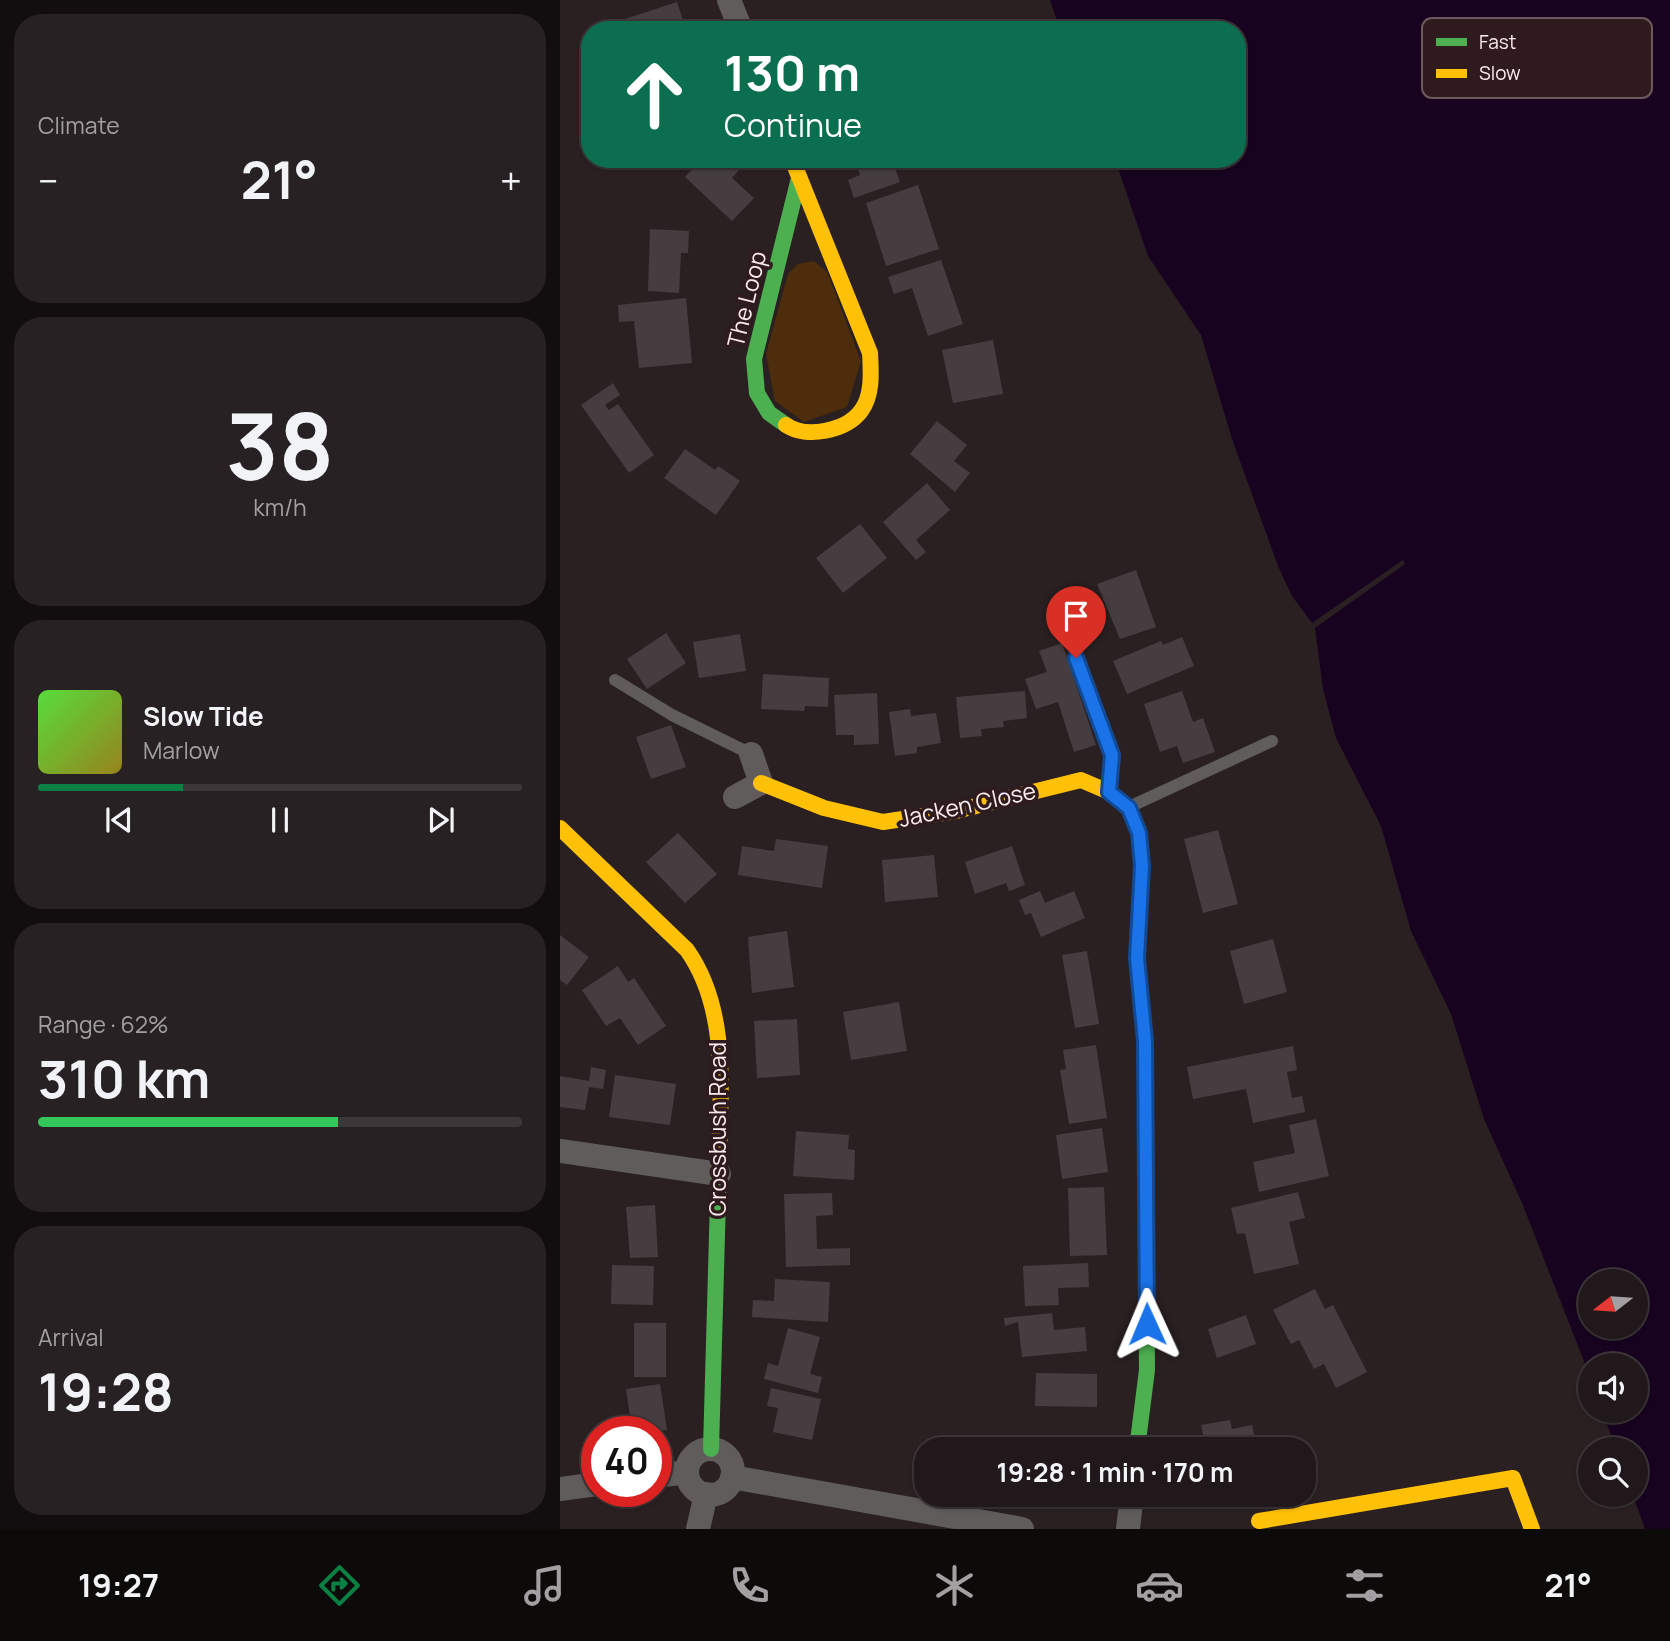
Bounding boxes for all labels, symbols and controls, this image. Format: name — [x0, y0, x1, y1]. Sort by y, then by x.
legend — [1422, 18, 1652, 98]
text: Fast — [1479, 29, 1516, 55]
text: 130 m — [724, 39, 860, 106]
icon: ahead — [609, 49, 700, 140]
text: Slow — [1479, 60, 1521, 86]
text: Continue — [724, 103, 862, 147]
text: Climate — [38, 109, 120, 141]
text: 21° — [241, 144, 318, 215]
text: − — [38, 154, 59, 206]
text: + — [500, 154, 522, 206]
street label: The Loop — [719, 248, 773, 350]
text: 38 — [226, 383, 334, 507]
text: km/h — [253, 491, 307, 523]
pin — [1046, 586, 1106, 658]
icon: arrive — [1057, 597, 1095, 635]
text: Slow Tide — [143, 698, 264, 734]
text: Marlow — [143, 734, 220, 766]
street label: Jacken Close — [895, 774, 1039, 834]
icon: previous — [100, 801, 138, 839]
icon: pause — [261, 801, 299, 839]
icon: next — [422, 801, 460, 839]
text: Range · 62% — [38, 1008, 169, 1040]
street label: Crossbush Road — [701, 1042, 733, 1216]
text: 310 km — [38, 1043, 210, 1114]
north arrow — [1578, 1269, 1648, 1339]
map controls — [1578, 1269, 1648, 1507]
position arrow — [1110, 1287, 1184, 1361]
text: Arrival — [38, 1321, 104, 1353]
button: sound — [1578, 1353, 1648, 1423]
text: 19:28 — [38, 1356, 174, 1427]
speed limit sign: 40 — [581, 1416, 672, 1507]
button: search — [1578, 1437, 1648, 1507]
text: 19:28 · 1 min · 170 m — [997, 1454, 1233, 1490]
icon: directions — [315, 1561, 364, 1610]
icon: music — [520, 1561, 569, 1610]
icon: phone — [725, 1561, 774, 1610]
icon: climate — [930, 1561, 979, 1610]
icon: car — [1135, 1561, 1184, 1610]
icon: filters — [1340, 1561, 1389, 1610]
text: 19:27 — [78, 1563, 159, 1607]
text: 21° — [1545, 1563, 1592, 1607]

